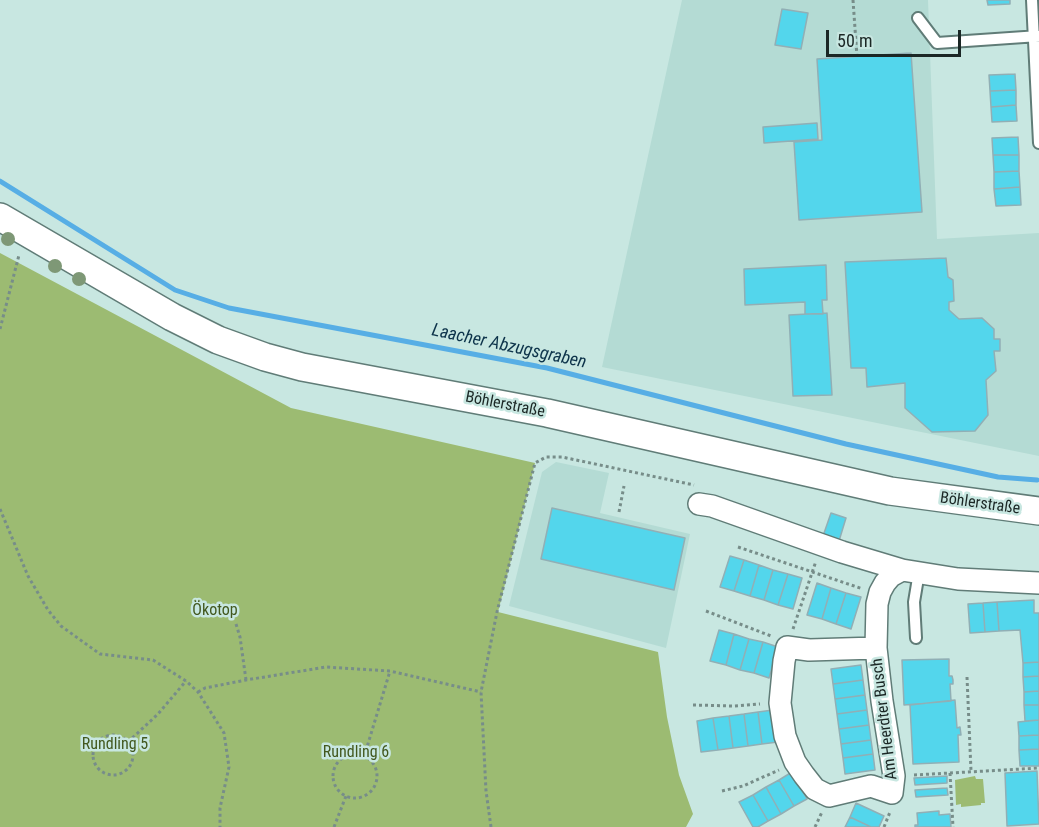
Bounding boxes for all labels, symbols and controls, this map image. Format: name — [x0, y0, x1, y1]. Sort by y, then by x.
scale bar — [829, 18, 964, 56]
text: 50 m — [837, 30, 872, 51]
water label: Laacher Abzugsgraben — [430, 320, 588, 374]
street label: Böhlerstraße — [464, 388, 546, 422]
street label: Böhlerstraße — [939, 489, 1021, 519]
park label: Ökotop — [192, 601, 238, 621]
street label: Am Heerdter Busch — [868, 657, 902, 781]
park label: Rundling 5 — [82, 735, 148, 755]
park label: Rundling 6 — [323, 743, 389, 763]

